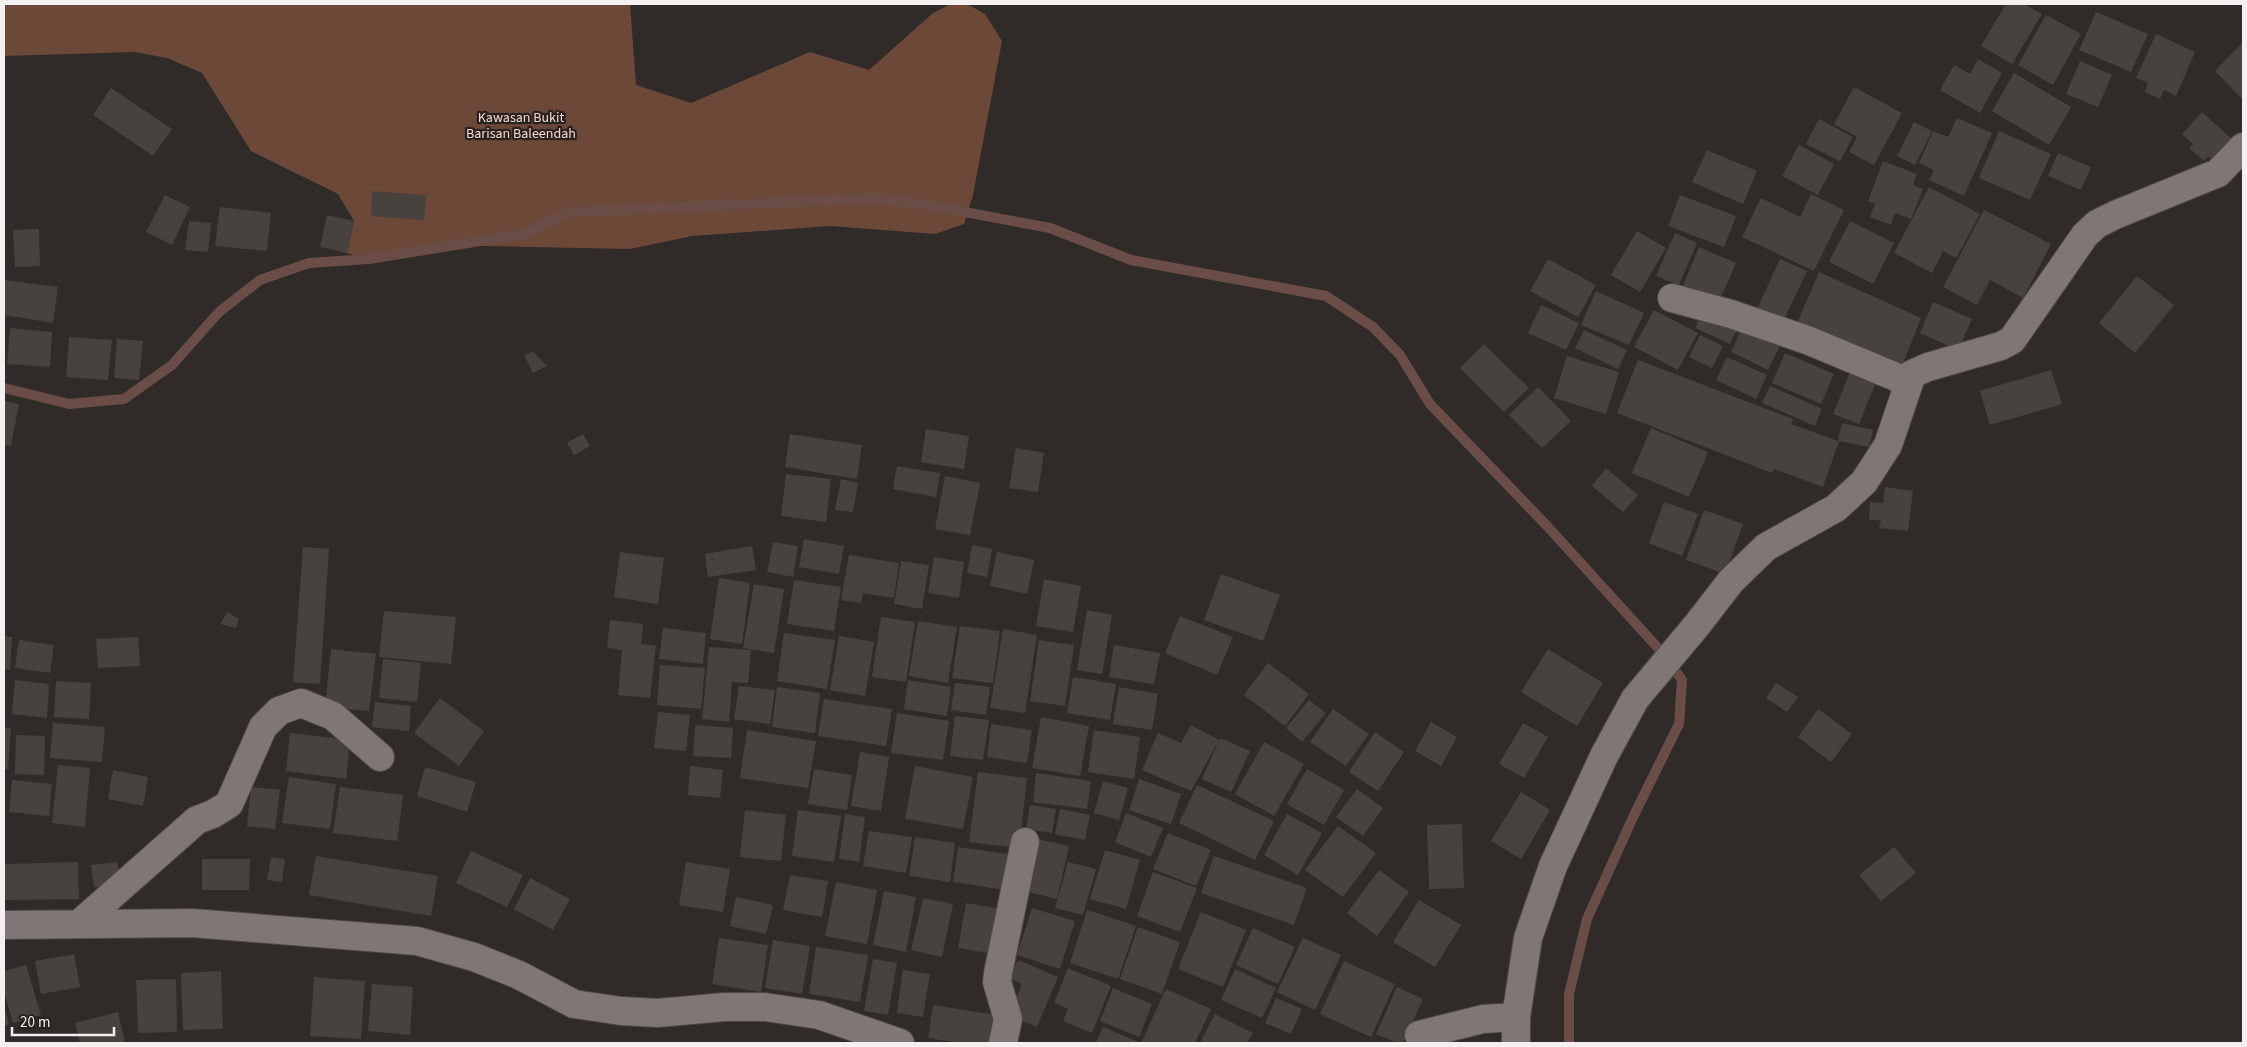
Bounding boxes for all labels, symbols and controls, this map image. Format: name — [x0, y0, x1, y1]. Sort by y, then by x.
park label: Kawasan Bukit Barisan Baleendah — [466, 108, 576, 144]
scale bar — [12, 1004, 115, 1036]
text: 20 m — [20, 1012, 50, 1033]

